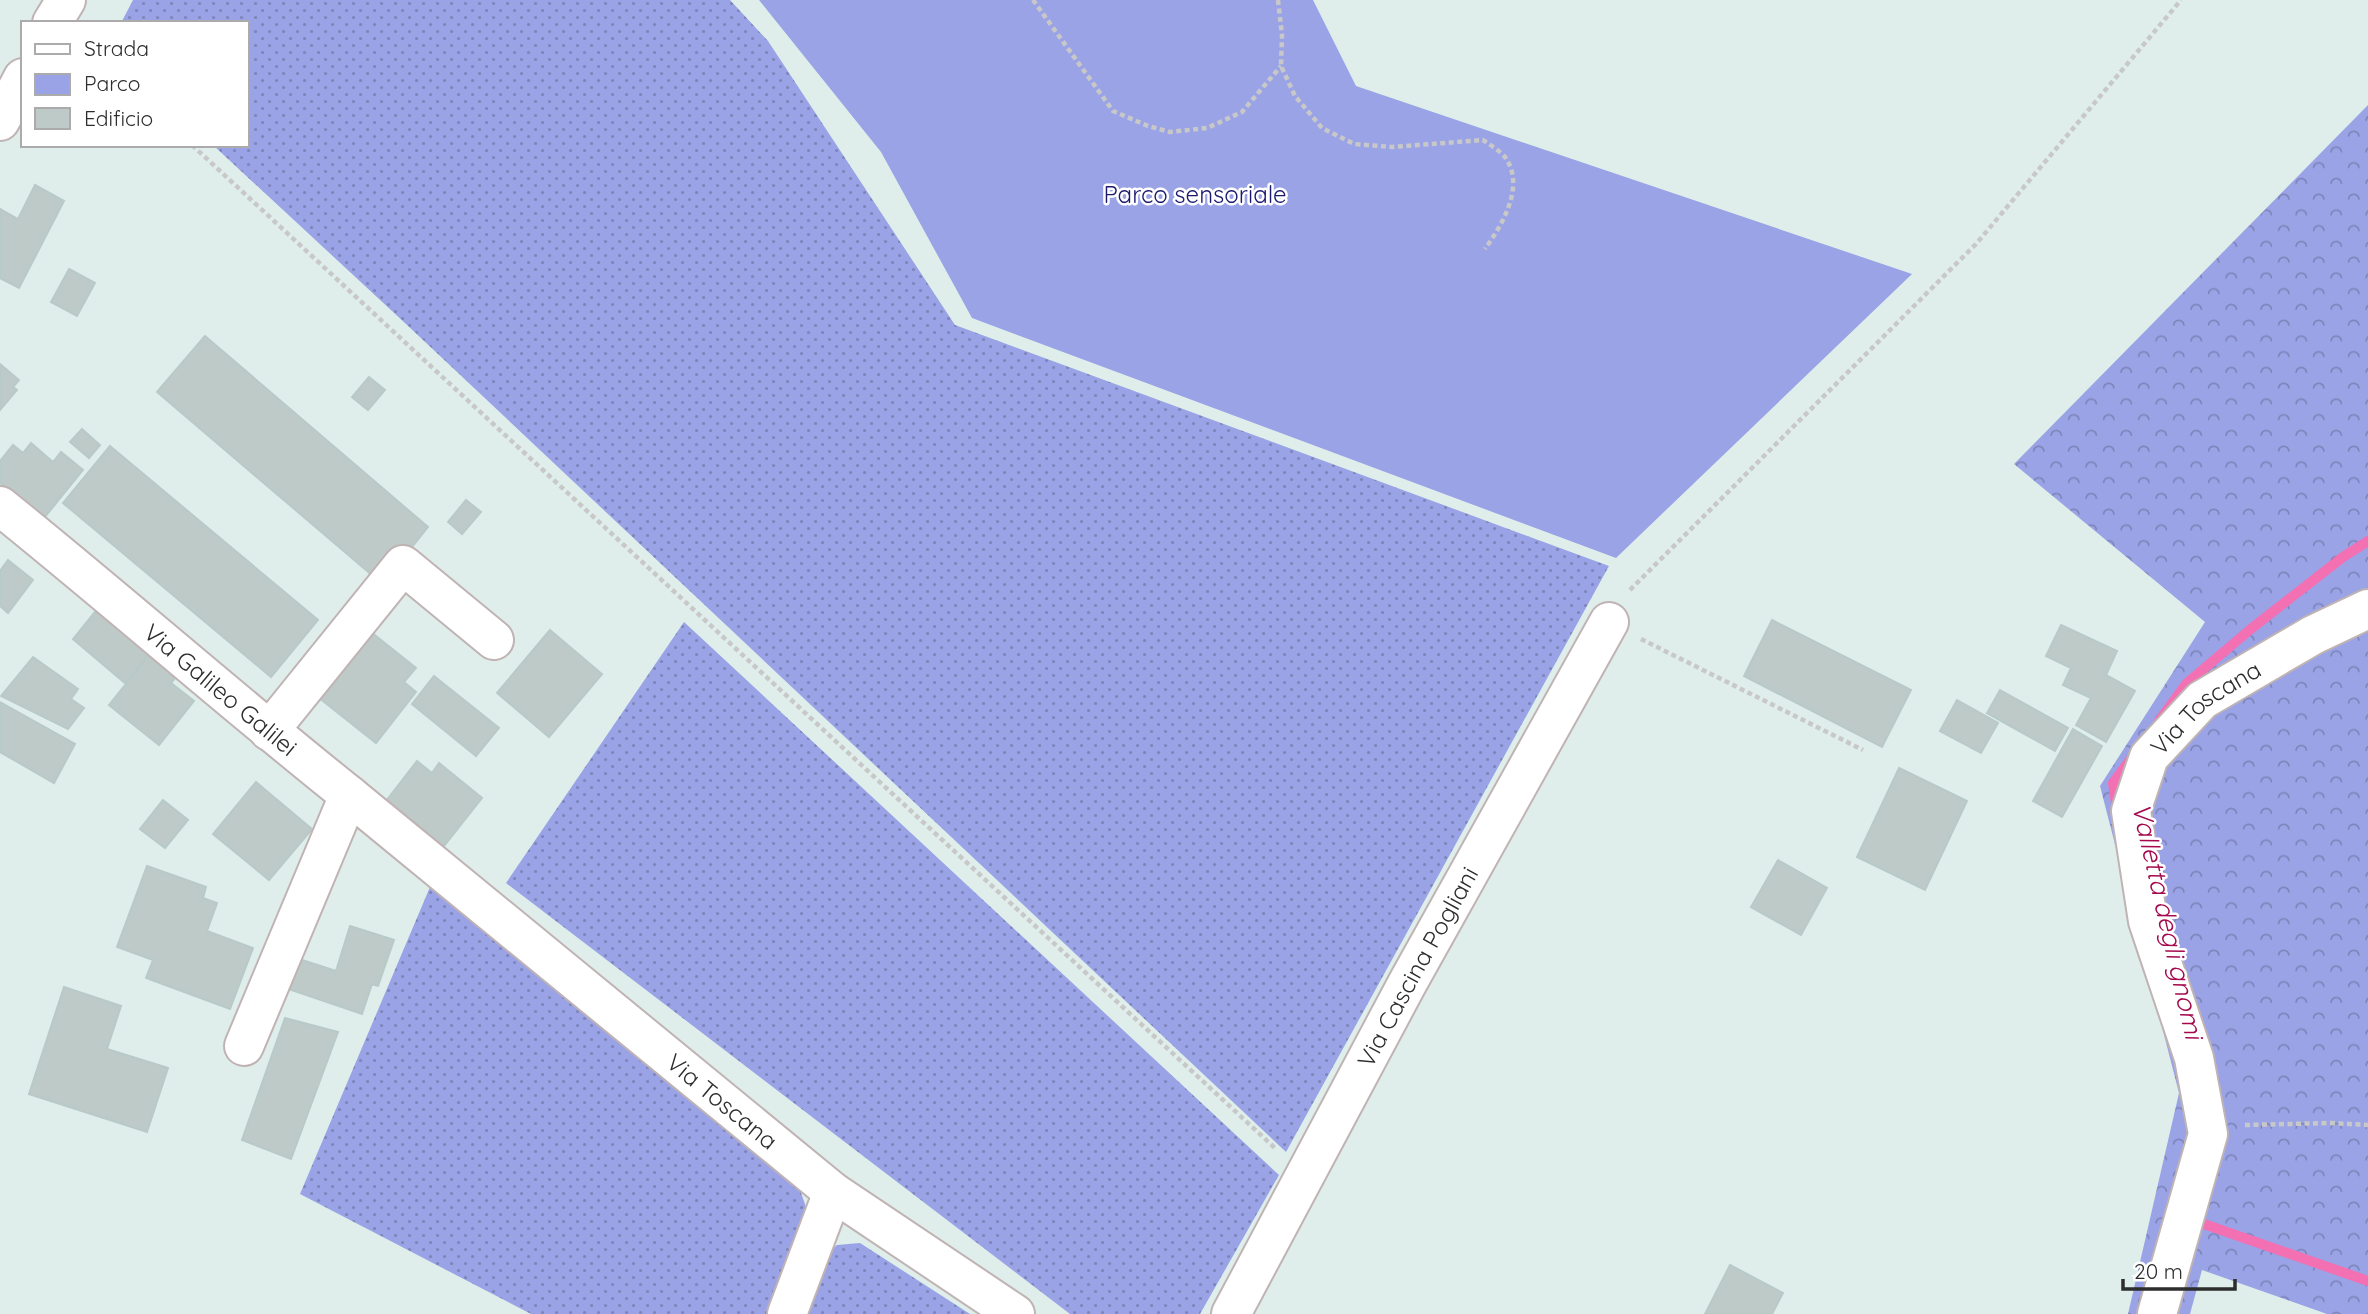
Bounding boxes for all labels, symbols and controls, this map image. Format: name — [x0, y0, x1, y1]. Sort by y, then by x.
legend — [21, 21, 248, 147]
text: Strada — [84, 35, 149, 61]
text: Parco — [84, 70, 140, 96]
text: Edificio — [84, 105, 153, 131]
park label: Parco sensoriale — [1103, 179, 1287, 209]
street label: Via Galileo Galilei — [138, 617, 303, 762]
street label: Via Toscana — [2144, 654, 2266, 761]
water label: Valletta degli gnomi — [2125, 800, 2212, 1045]
street label: Via Cascina Pogliani — [1350, 861, 1484, 1072]
street label: Via Toscana — [661, 1047, 784, 1156]
scale bar — [2123, 1248, 2235, 1292]
text: 20 m — [2134, 1258, 2183, 1284]

